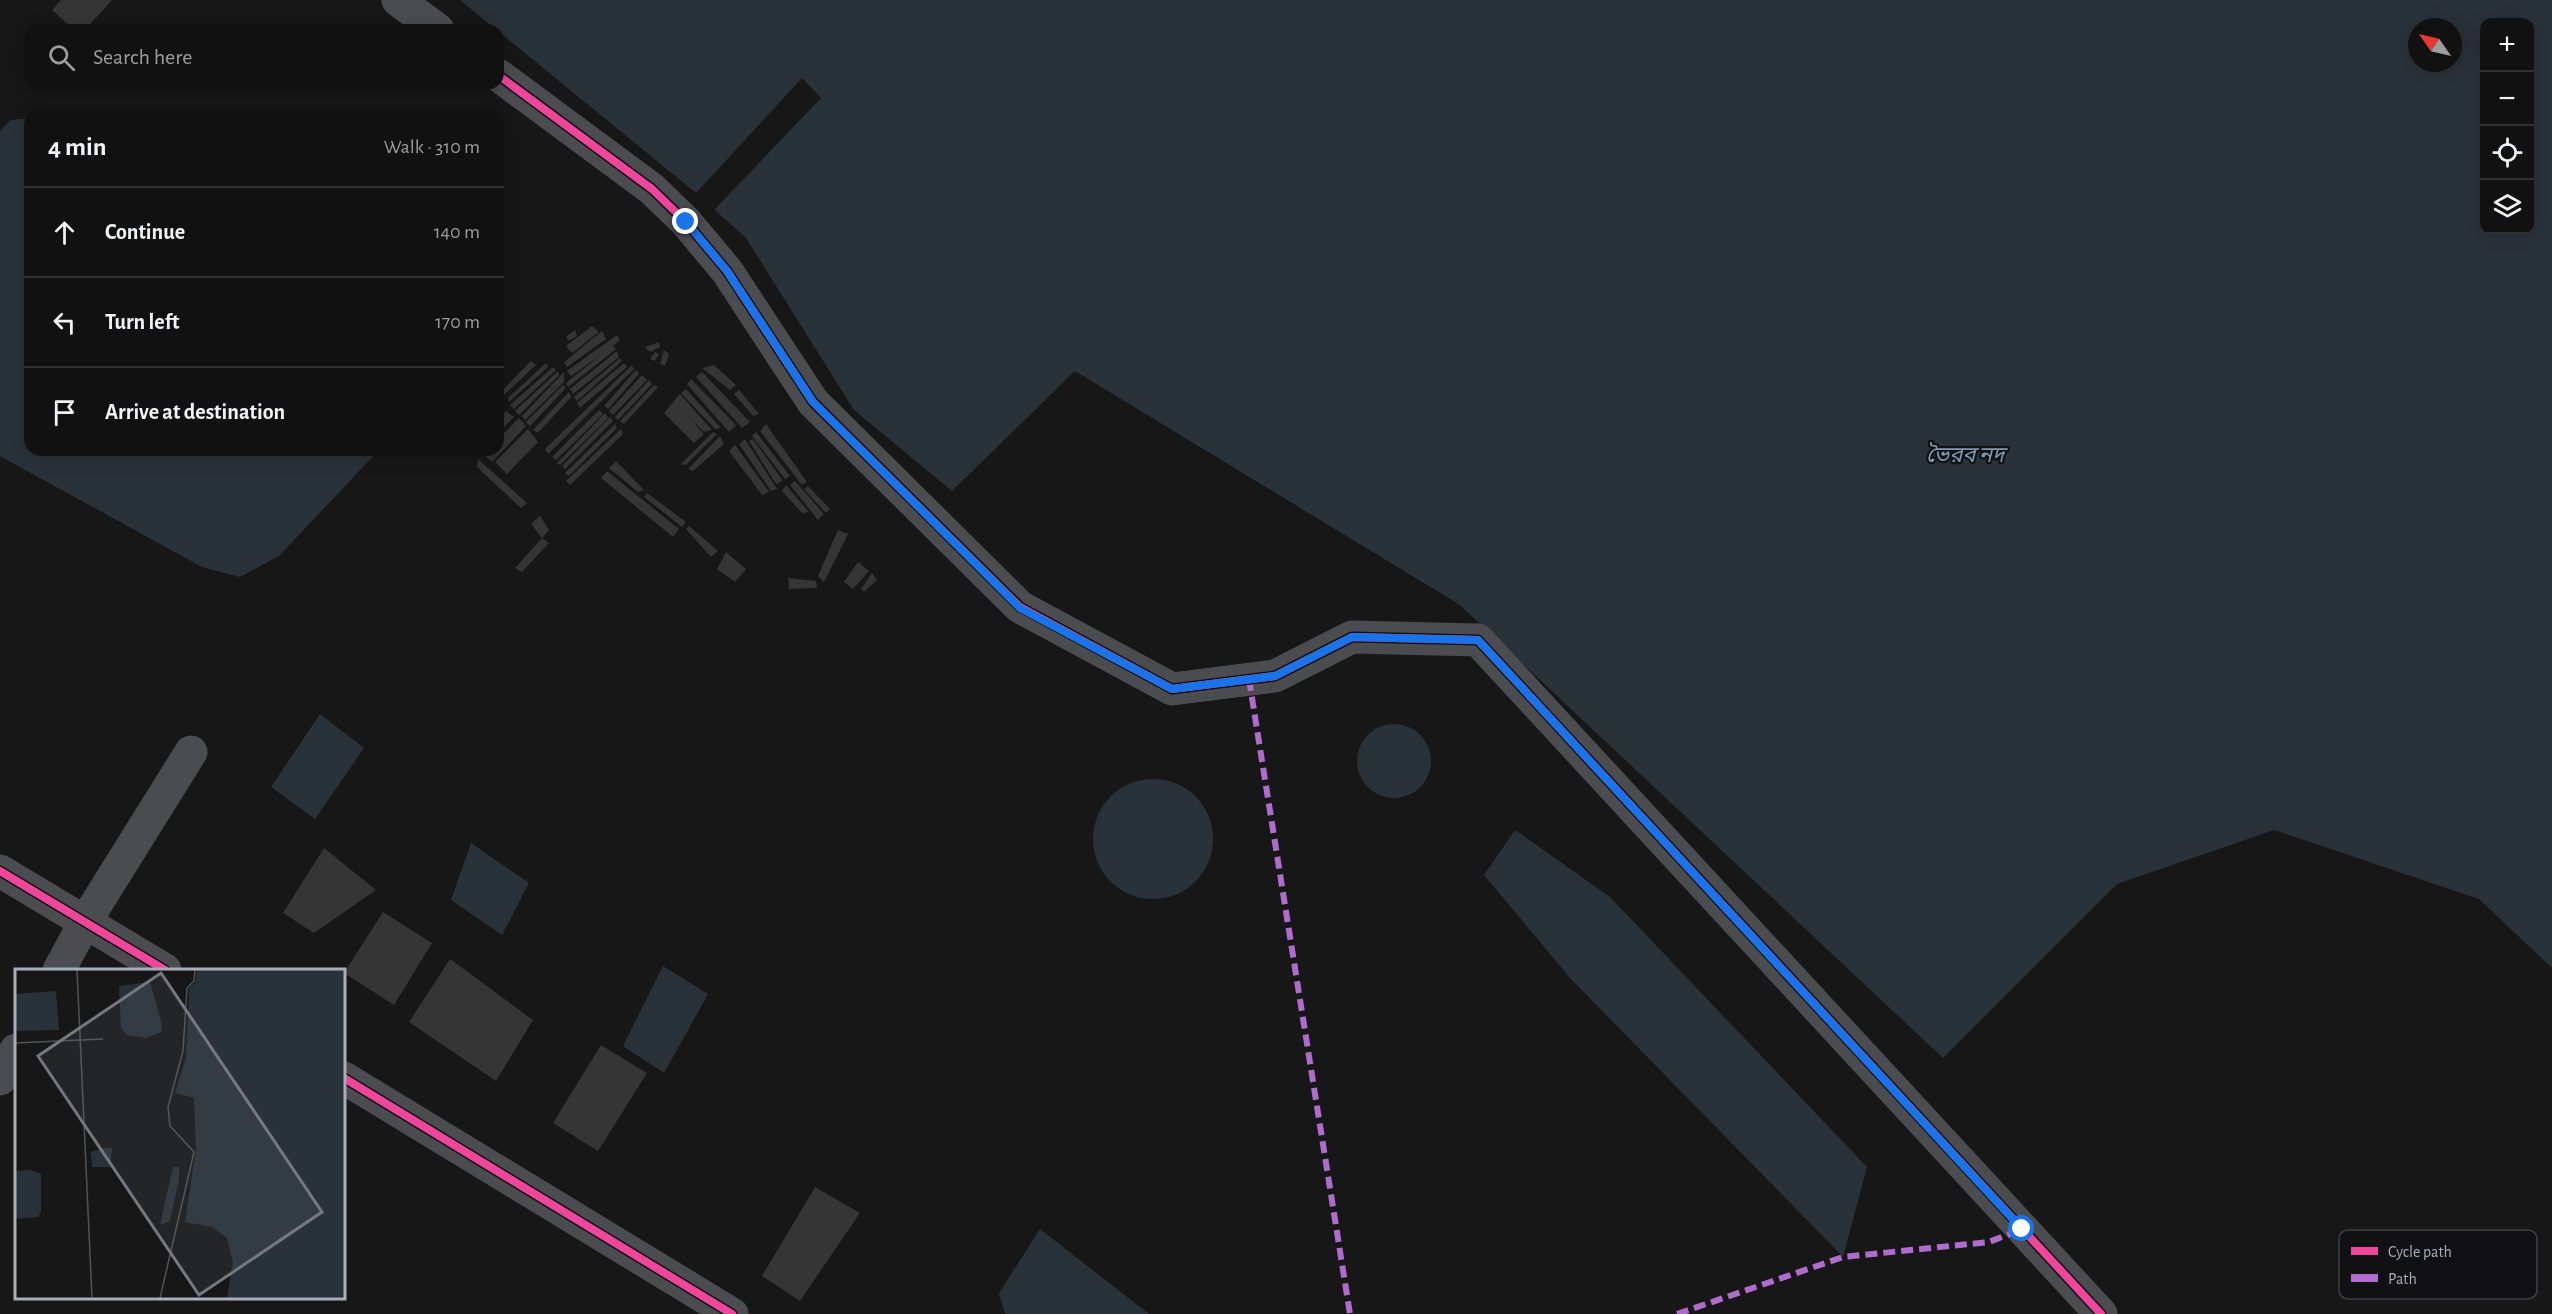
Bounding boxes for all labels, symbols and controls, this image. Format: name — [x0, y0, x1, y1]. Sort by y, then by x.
north arrow — [2408, 18, 2462, 72]
map controls — [2480, 18, 2534, 234]
button: + — [2480, 18, 2534, 72]
search box — [24, 24, 504, 90]
icon: search — [45, 41, 78, 74]
text: Search here — [93, 46, 192, 68]
button: − — [2480, 72, 2534, 126]
button: locate — [2480, 126, 2534, 180]
text: 4 min — [48, 134, 107, 160]
text: Walk · 310 m — [384, 137, 480, 157]
button: layers — [2480, 180, 2534, 234]
route end — [672, 208, 698, 234]
icon: ahead — [48, 216, 81, 249]
text: Continue — [105, 221, 185, 243]
text: 140 m — [434, 222, 480, 242]
icon: left — [48, 306, 81, 339]
text: Turn left — [105, 311, 179, 333]
text: 170 m — [435, 312, 480, 332]
icon: arrive — [48, 396, 81, 429]
text: Arrive at destination — [105, 401, 285, 423]
water label: ভৈরব নদ — [1926, 441, 2008, 466]
inset map — [15, 969, 345, 1299]
route start — [2008, 1215, 2034, 1241]
legend — [2339, 1230, 2537, 1299]
text: Cycle path — [2388, 1244, 2452, 1261]
text: Path — [2388, 1271, 2417, 1287]

